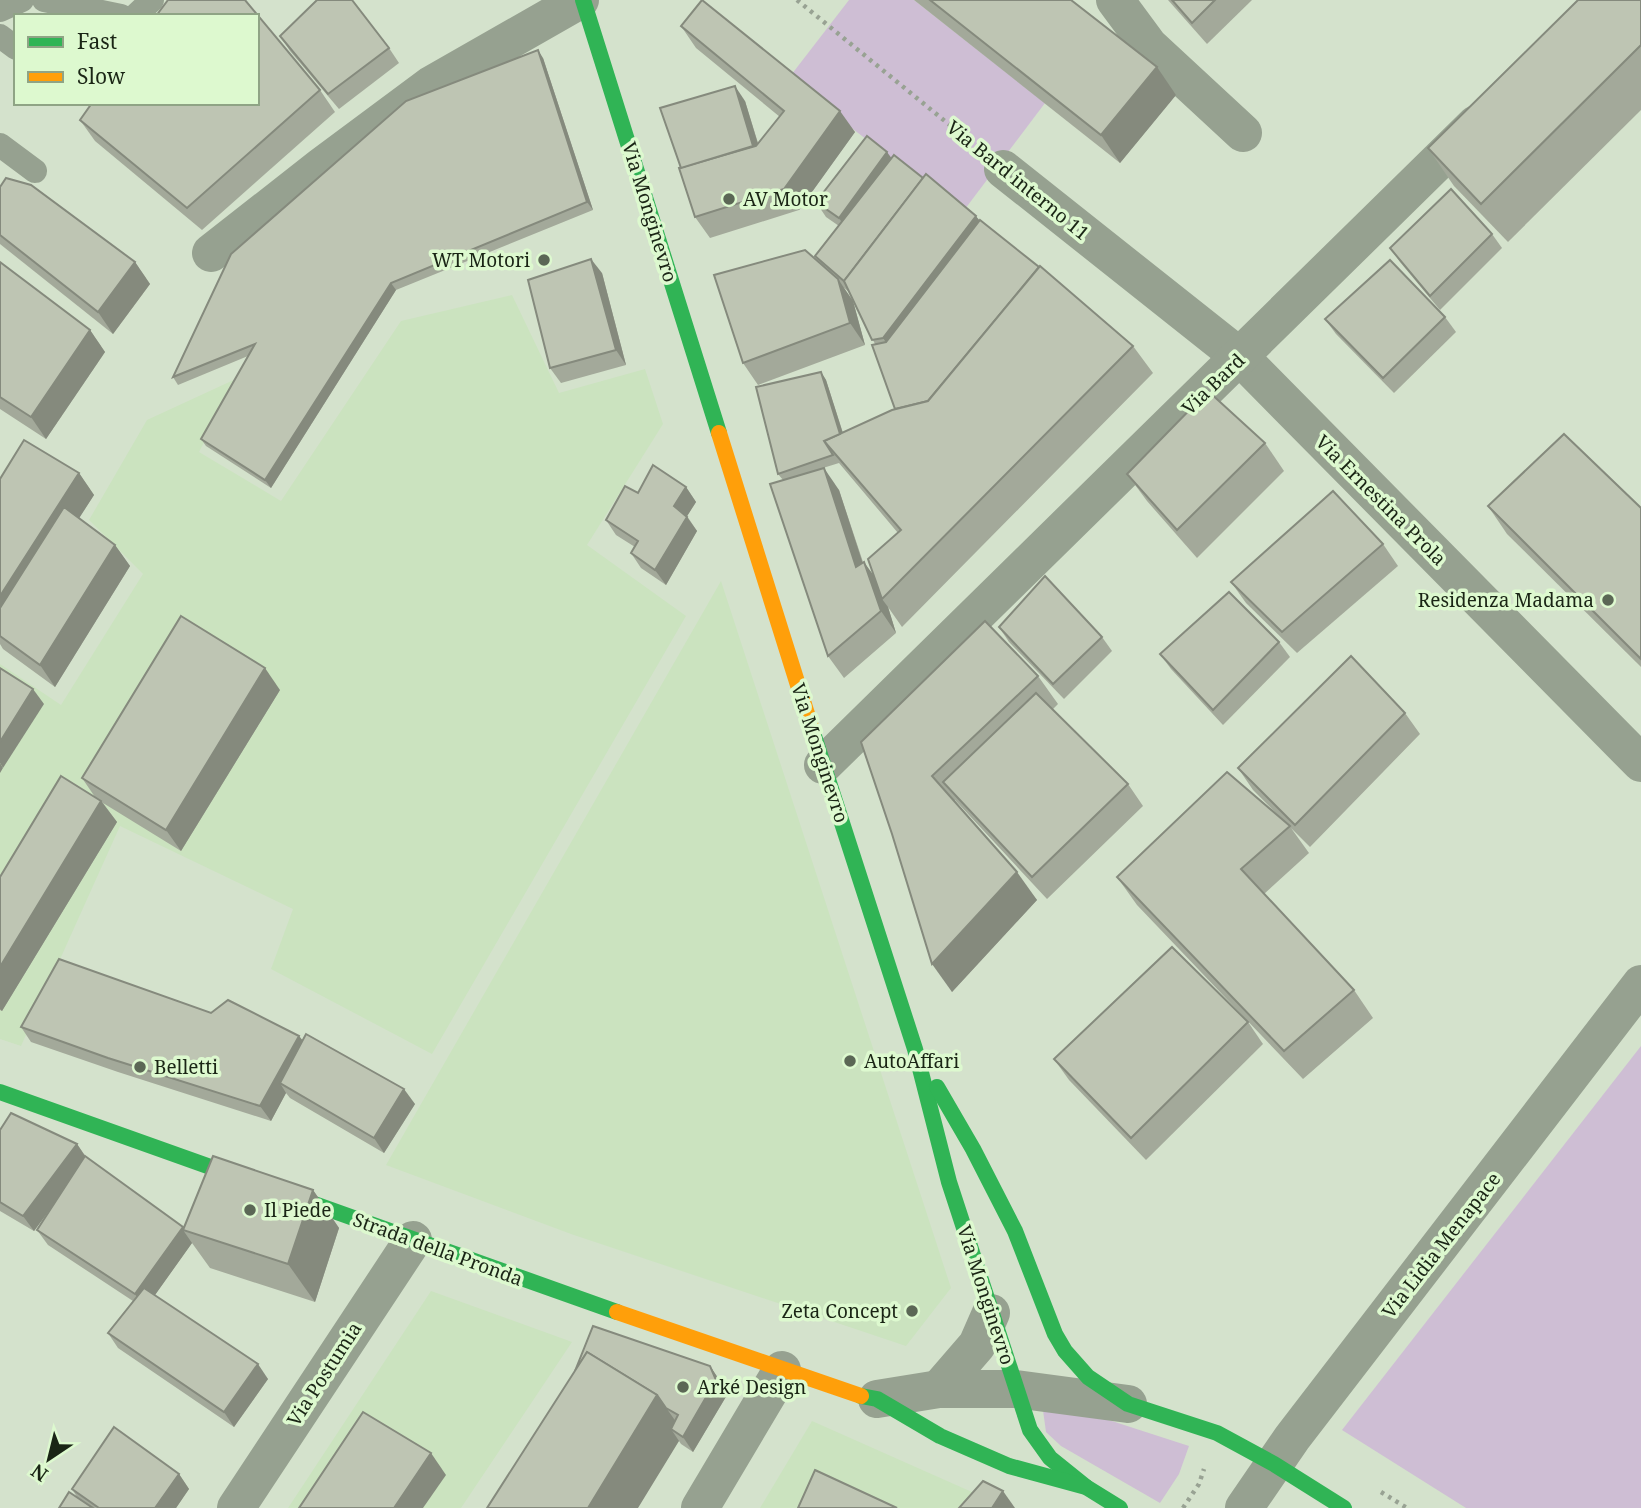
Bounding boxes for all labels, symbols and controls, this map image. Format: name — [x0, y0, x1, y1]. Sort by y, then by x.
legend — [14, 14, 259, 105]
text: Fast — [77, 27, 117, 55]
text: Slow — [77, 62, 126, 90]
street label: Via Bard interno 11 — [941, 114, 1095, 246]
street label: Via Monginevro — [616, 139, 684, 285]
place label: AV Motor — [743, 186, 828, 212]
marker: AV Motor — [721, 191, 737, 207]
place label: WT Motori — [432, 247, 530, 273]
marker: WT Motori — [536, 252, 552, 268]
street label: Via Bard — [1176, 347, 1250, 421]
street label: Via Ernestina Prola — [1310, 429, 1452, 571]
place label: Residenza Madama — [1418, 587, 1594, 613]
marker: Residenza Madama — [1600, 592, 1616, 608]
street label: Via Monginevro — [785, 680, 855, 826]
place label: AutoAffari — [864, 1048, 959, 1074]
marker: AutoAffari — [842, 1053, 858, 1069]
place label: Belletti — [154, 1054, 218, 1080]
marker: Belletti — [132, 1059, 148, 1075]
street label: Via Lidia Menapace — [1376, 1167, 1506, 1323]
place label: Il Piede — [264, 1197, 331, 1223]
marker: Il Piede — [242, 1202, 258, 1218]
street label: Strada della Pronda — [350, 1206, 526, 1292]
street label: Via Monginevro — [951, 1222, 1021, 1368]
place label: Zeta Concept — [782, 1298, 898, 1324]
marker: Zeta Concept — [904, 1303, 920, 1319]
street label: Via Postumia — [281, 1317, 367, 1431]
place label: Arké Design — [697, 1374, 806, 1400]
marker: Arké Design — [675, 1379, 691, 1395]
north arrow — [14, 1424, 84, 1494]
text: N — [26, 1458, 53, 1488]

